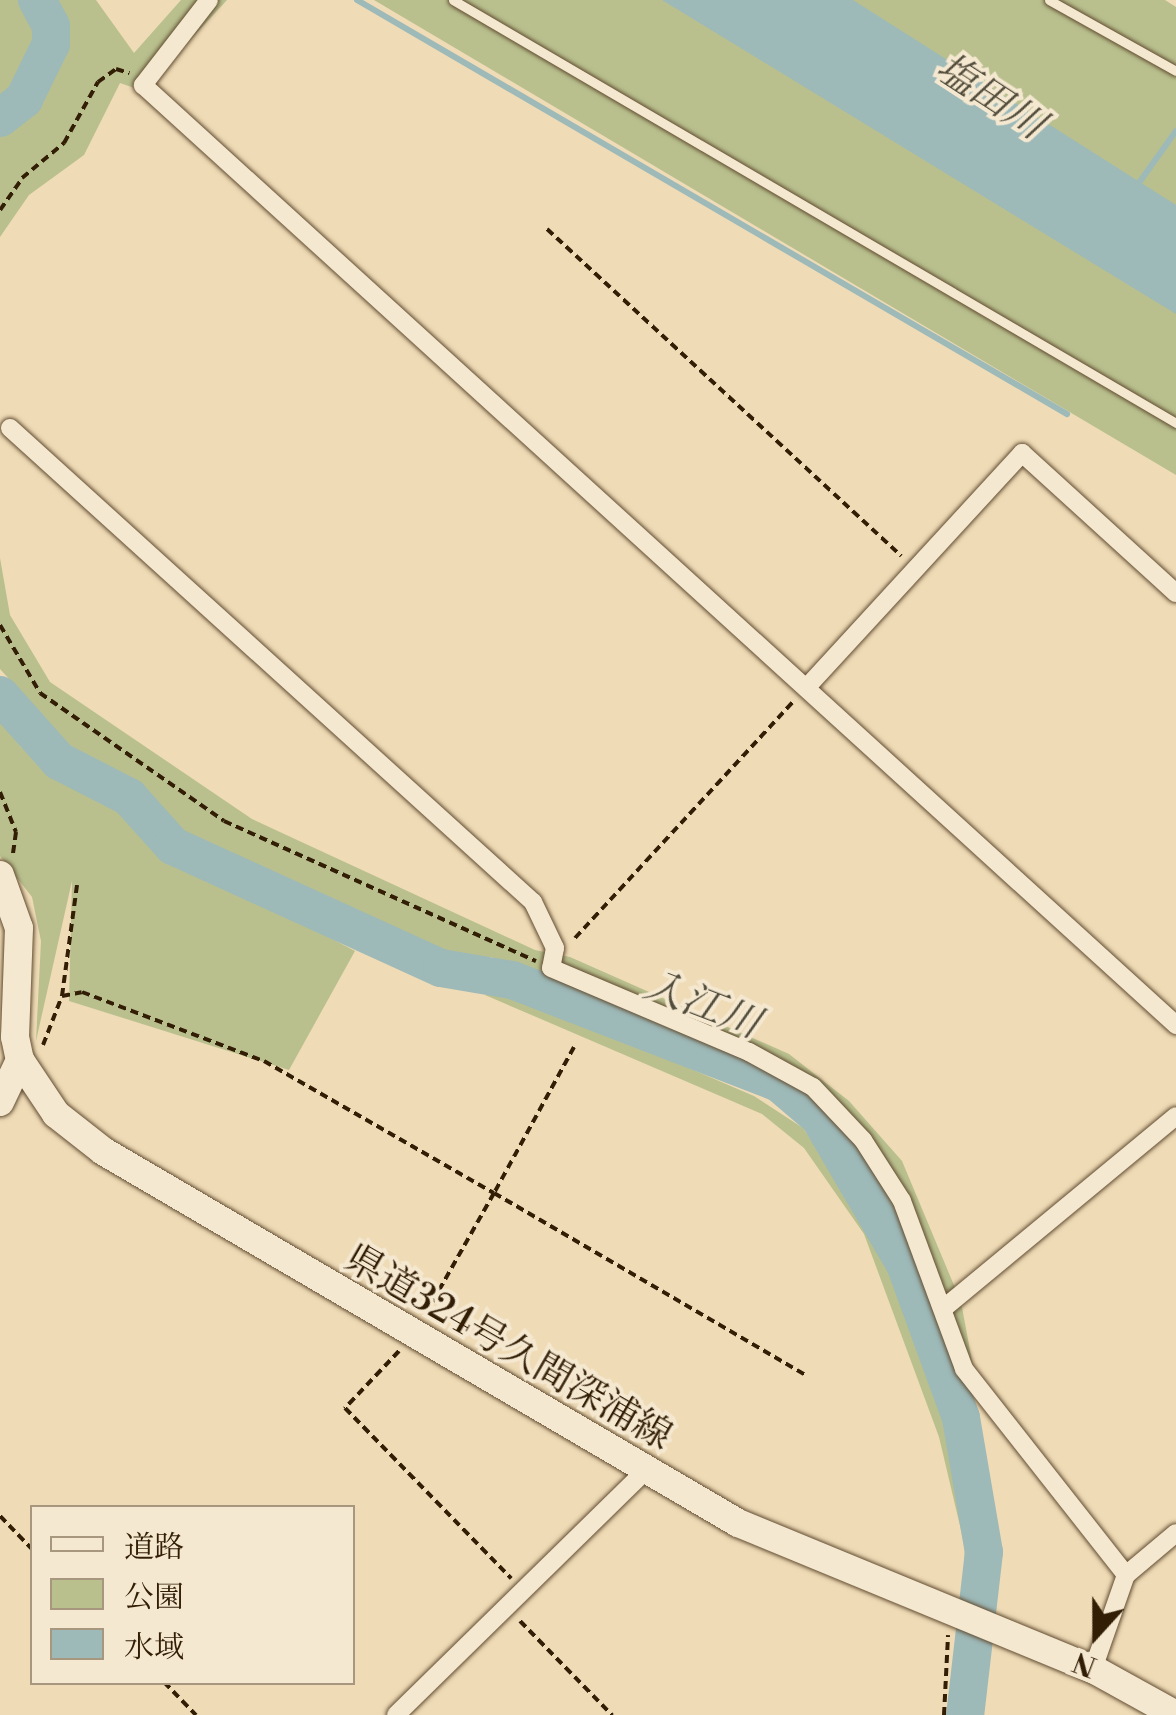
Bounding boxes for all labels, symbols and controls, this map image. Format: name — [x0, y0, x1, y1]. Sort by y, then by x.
water label: 塩田川 — [927, 44, 1053, 150]
water label: 入江川 — [637, 961, 767, 1049]
street label: 県道324号久間深浦線 — [337, 1236, 679, 1460]
legend — [30, 1505, 355, 1685]
text: 道路 — [124, 1529, 184, 1567]
text: 公園 — [124, 1579, 184, 1617]
north arrow — [1046, 1585, 1146, 1685]
text: 水域 — [124, 1629, 184, 1667]
text: N — [1068, 1643, 1102, 1684]

